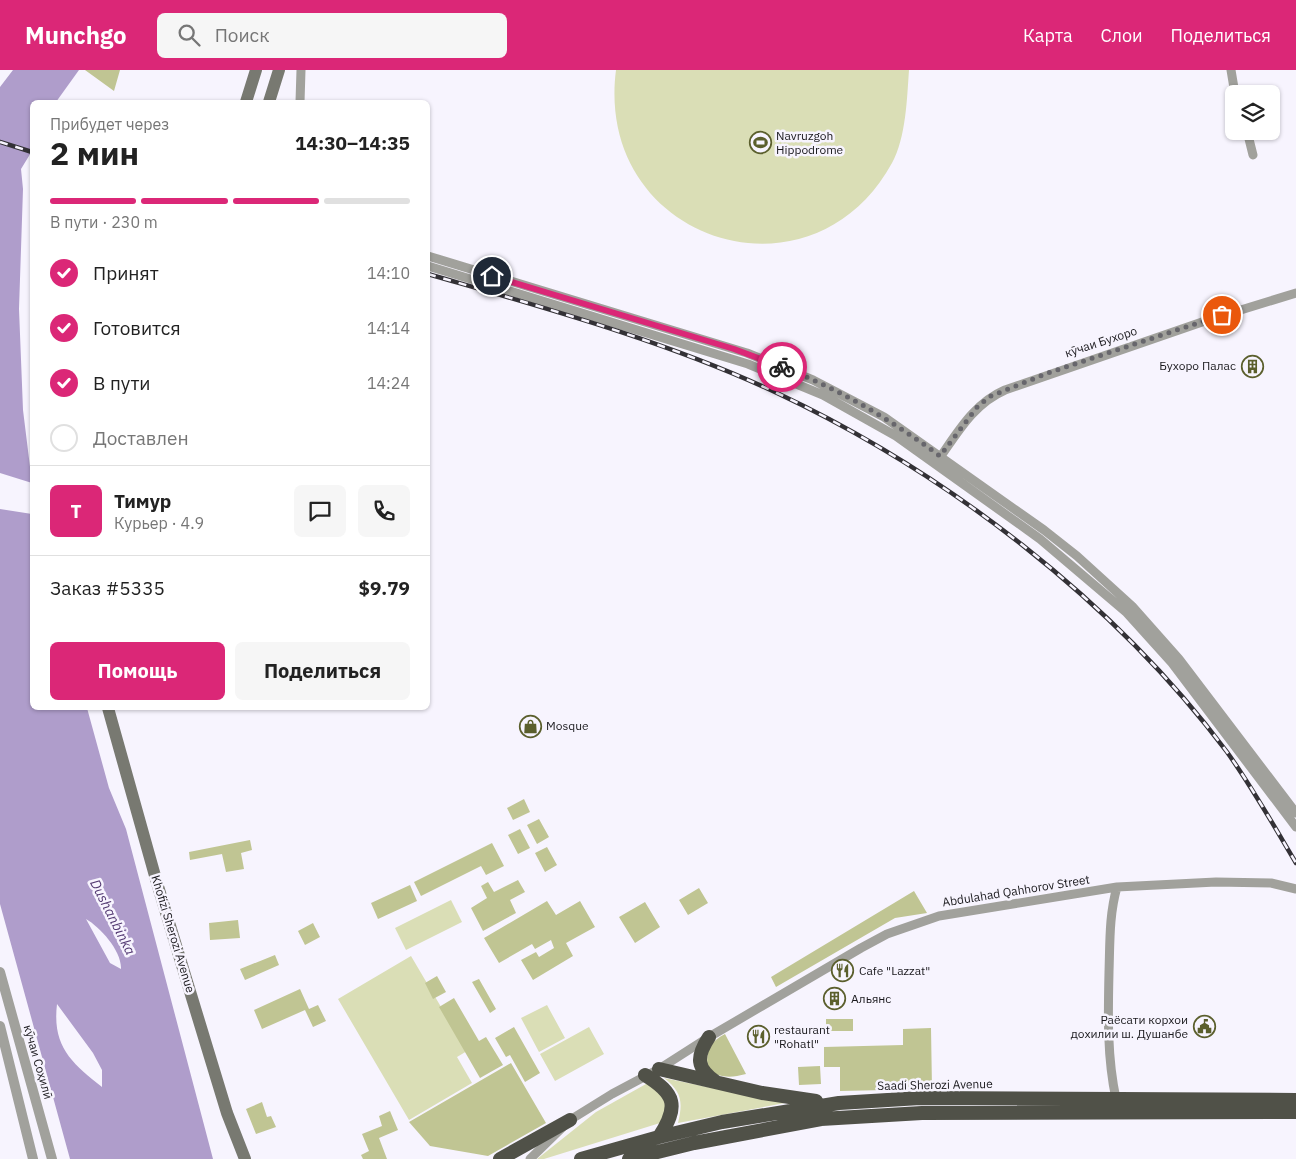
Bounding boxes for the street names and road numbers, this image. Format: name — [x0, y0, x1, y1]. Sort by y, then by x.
street label: кӯчаи Бухоро — [1063, 323, 1139, 360]
street label: Abdulahad Qahhorov Street — [941, 871, 1091, 910]
street label: Khofizi Sherozi Avenue — [148, 873, 199, 995]
street label: кӯчаи Соҳилӣ — [21, 1023, 56, 1101]
street label: Saadi Sherozi Avenue — [877, 1076, 993, 1093]

